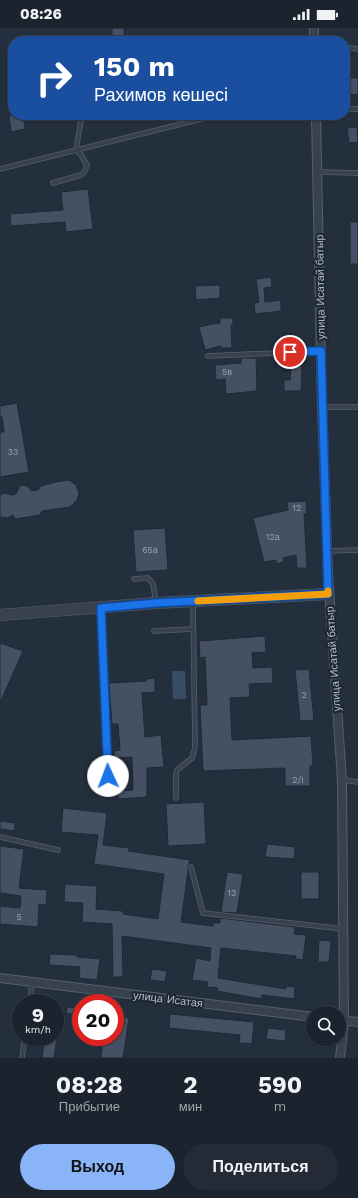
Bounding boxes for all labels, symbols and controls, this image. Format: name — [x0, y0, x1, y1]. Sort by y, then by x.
text: 08:26 — [20, 5, 62, 23]
text: 150 m — [94, 50, 175, 83]
icon: right — [28, 52, 80, 104]
text: Рахимов көшесі — [94, 84, 228, 105]
street label: улица Исатай батыр — [313, 234, 328, 340]
pin — [273, 335, 307, 369]
icon: arrive — [279, 341, 301, 363]
house number: 5в — [222, 367, 232, 377]
house number: 33 — [8, 447, 18, 457]
house number: 12 — [293, 503, 301, 513]
house number: 12а — [266, 532, 280, 542]
house number: 65а — [142, 545, 158, 555]
street label: улица Исатай батыр — [323, 606, 344, 712]
house number: 2 — [301, 690, 307, 700]
position arrow — [87, 755, 129, 797]
house number: 2/! — [292, 775, 304, 785]
house number: 13 — [228, 888, 236, 898]
house number: 5 — [16, 912, 22, 922]
street label: улица Исатая — [132, 989, 204, 1010]
speed limit sign: 20 — [72, 994, 124, 1046]
text: 9 — [32, 1003, 44, 1027]
map controls — [306, 1006, 346, 1046]
button: search — [306, 1006, 346, 1046]
text: km/h — [25, 1024, 51, 1035]
text: 08:28 — [56, 1071, 123, 1099]
text: 2 — [183, 1071, 198, 1099]
text: 590 — [258, 1071, 302, 1099]
text: Прибытие — [59, 1099, 120, 1114]
text: мин — [179, 1099, 202, 1114]
text: m — [274, 1099, 286, 1114]
button: Выход — [20, 1144, 175, 1190]
button: Поделиться — [183, 1144, 338, 1190]

